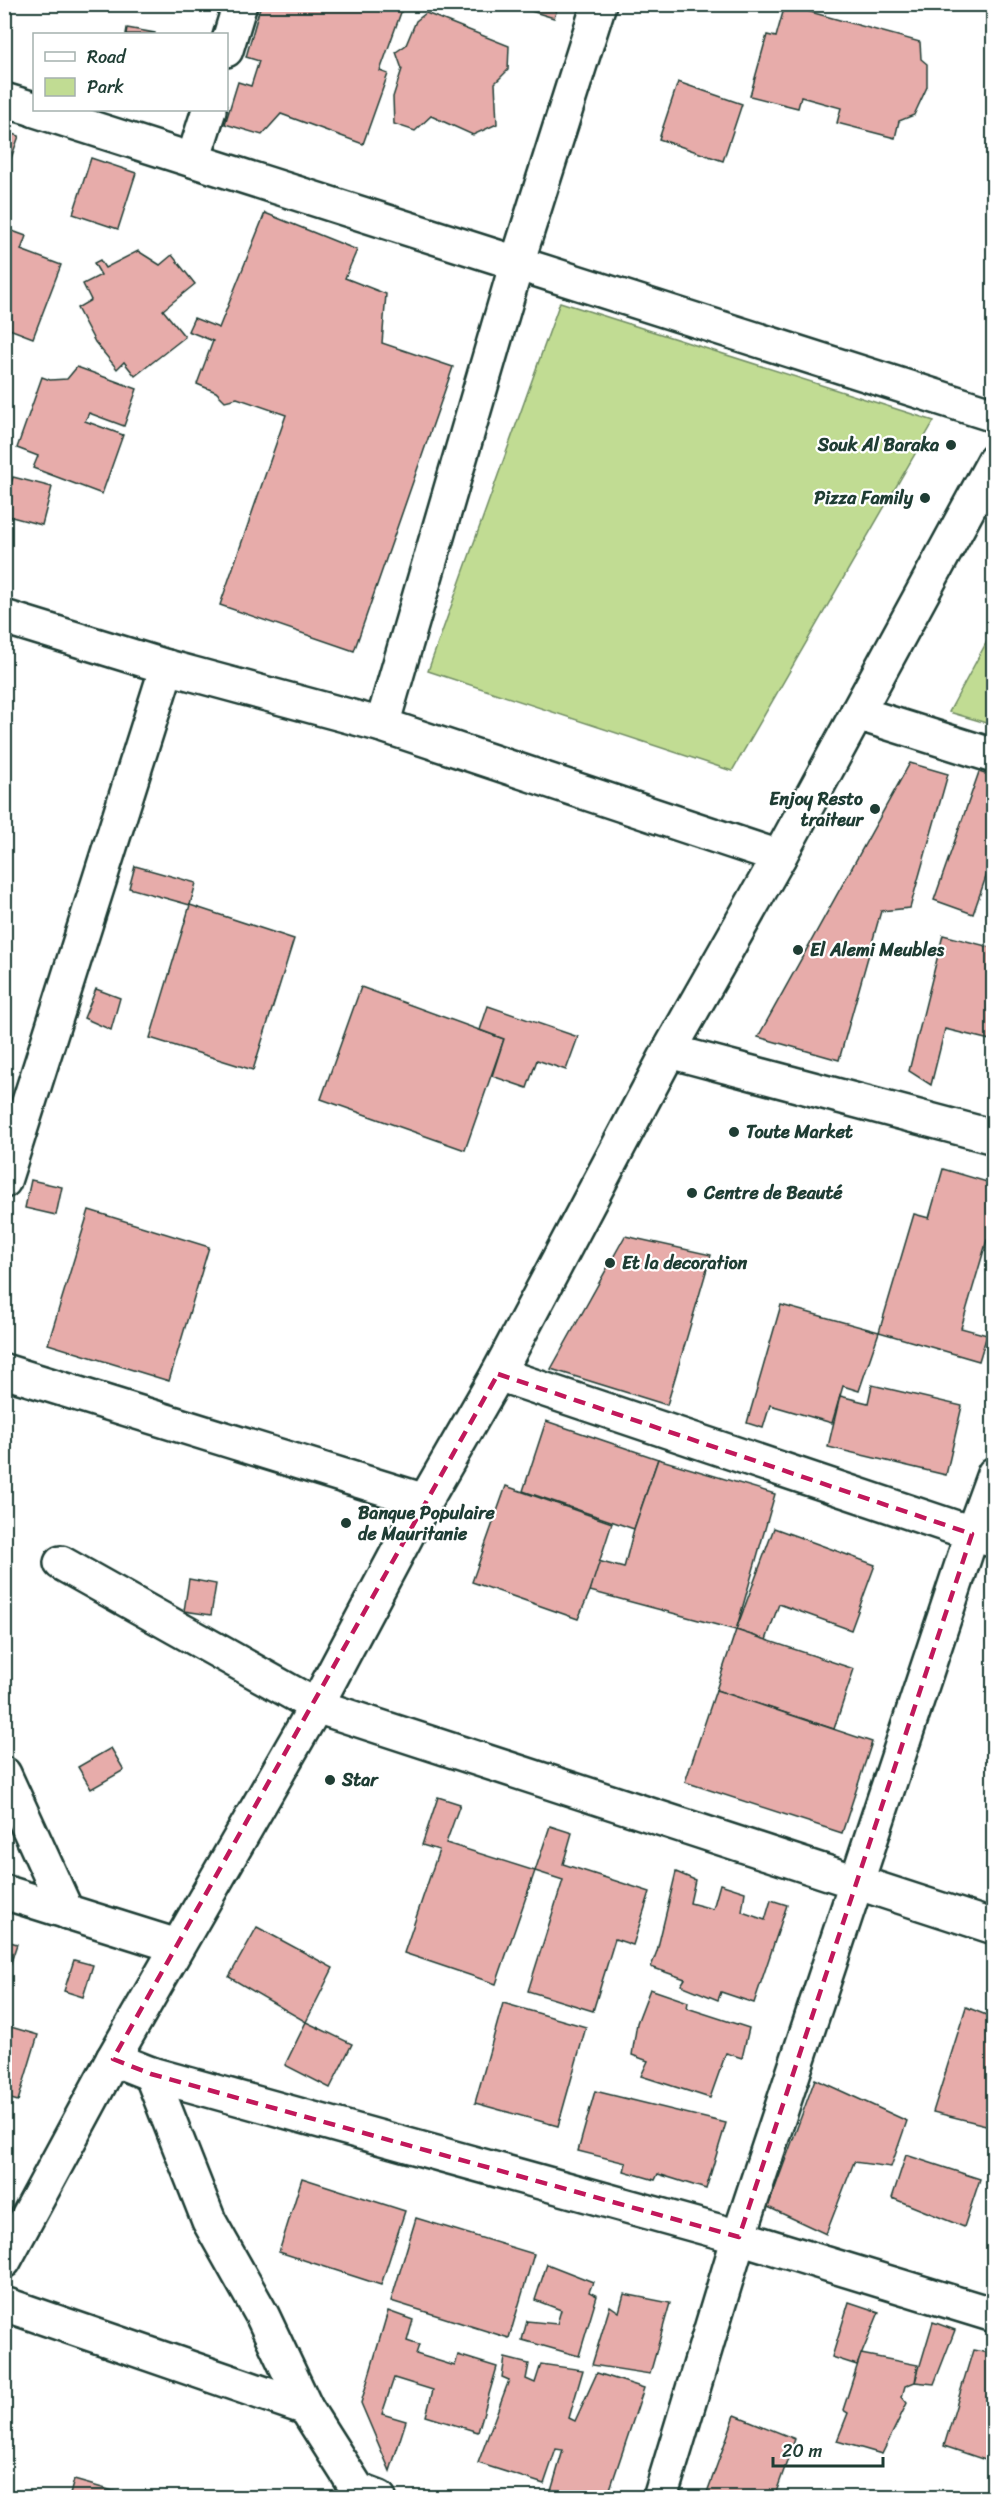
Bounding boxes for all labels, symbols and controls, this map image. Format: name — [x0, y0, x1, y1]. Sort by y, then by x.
legend — [33, 33, 228, 111]
text: Road — [87, 41, 127, 73]
text: Park — [87, 71, 124, 103]
place label: Souk Al Baraka — [817, 429, 940, 461]
marker: Souk Al Baraka — [944, 438, 958, 452]
place label: Pizza Family — [814, 482, 914, 514]
marker: Pizza Family — [918, 491, 932, 505]
place label: Enjoy Resto traiteur — [769, 783, 865, 836]
marker: Enjoy Resto traiteur — [868, 802, 882, 816]
place label: El Alemi Meubles — [810, 934, 945, 966]
marker: El Alemi Meubles — [791, 943, 805, 957]
place label: Toute Market — [746, 1116, 853, 1148]
marker: Toute Market — [727, 1125, 741, 1139]
place label: Centre de Beauté — [703, 1177, 843, 1209]
marker: Centre de Beauté — [685, 1186, 699, 1200]
place label: Et la decoration — [622, 1247, 748, 1279]
marker: Et la decoration — [603, 1256, 617, 1270]
place label: Banque Populaire de Mauritanie — [358, 1497, 496, 1550]
marker: Banque Populaire de Mauritanie — [339, 1516, 353, 1530]
place label: Star — [341, 1764, 379, 1796]
marker: Star — [323, 1773, 337, 1787]
scale bar — [773, 2430, 882, 2468]
text: 20 m — [782, 2435, 822, 2467]

